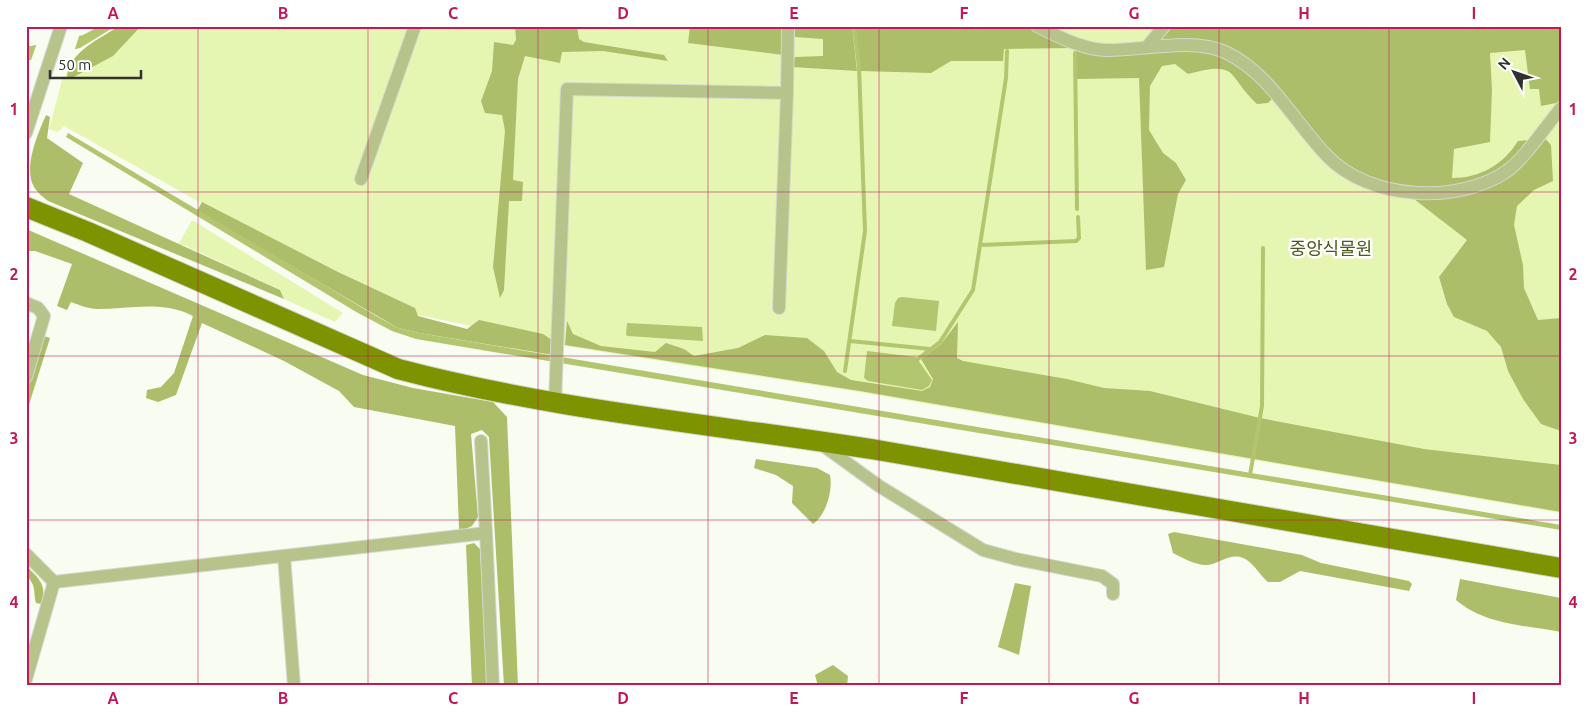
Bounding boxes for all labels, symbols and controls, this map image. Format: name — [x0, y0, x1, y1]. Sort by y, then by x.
text: A — [107, 4, 119, 22]
text: B — [278, 4, 288, 22]
text: C — [448, 4, 458, 22]
text: D — [617, 4, 629, 22]
text: E — [789, 4, 799, 22]
text: F — [960, 4, 969, 22]
text: G — [1128, 4, 1140, 22]
text: H — [1298, 4, 1310, 22]
text: I — [1472, 4, 1476, 22]
scale bar — [50, 48, 141, 80]
north arrow — [1490, 48, 1540, 98]
text: N — [1495, 54, 1514, 73]
text: 50 m — [58, 56, 91, 73]
text: 1 — [9, 100, 19, 118]
text: 1 — [1568, 100, 1578, 118]
park label: 중앙식물원 — [1290, 238, 1372, 258]
text: 2 — [9, 265, 19, 283]
text: 2 — [1568, 265, 1578, 283]
text: 3 — [9, 429, 19, 447]
text: 3 — [1568, 429, 1578, 447]
text: 4 — [9, 593, 19, 611]
text: 4 — [1568, 593, 1578, 611]
text: A — [107, 689, 119, 707]
text: B — [278, 689, 288, 707]
text: C — [448, 689, 458, 707]
text: D — [617, 689, 629, 707]
text: E — [789, 689, 799, 707]
text: F — [960, 689, 969, 707]
text: G — [1128, 689, 1140, 707]
text: H — [1298, 689, 1310, 707]
text: I — [1472, 689, 1476, 707]

